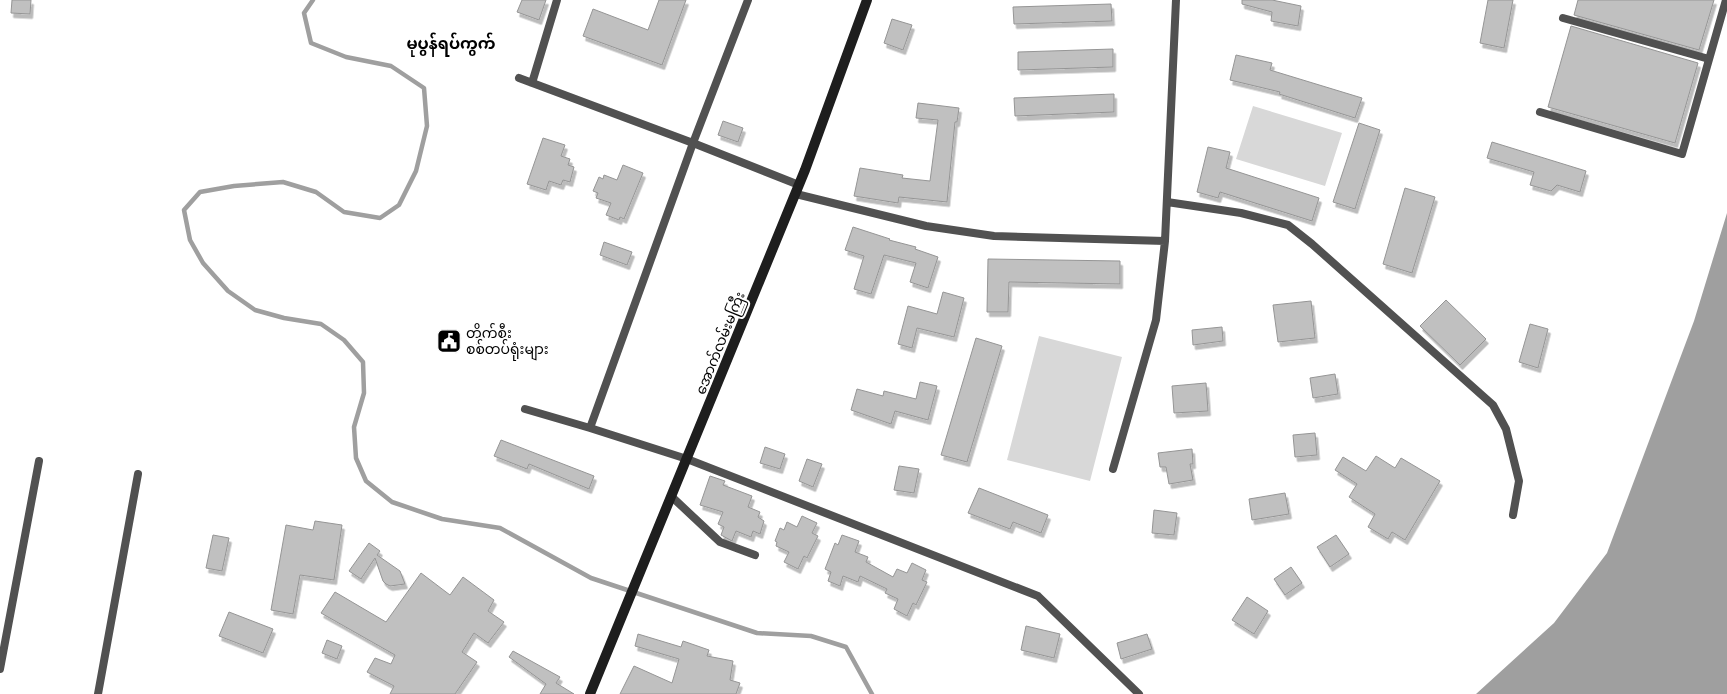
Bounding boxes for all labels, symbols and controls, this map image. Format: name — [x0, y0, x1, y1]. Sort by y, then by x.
district label: မုပွန်ရပ်ကွက် — [406, 32, 496, 57]
street label: အောက်လမ်းမကြီး — [690, 289, 752, 398]
place label: တိုက်စီး စစ်တပ်ရုံးများ — [466, 323, 549, 361]
public building icon: တိုက်စီး စစ်တပ်ရုံးများ — [436, 328, 462, 354]

